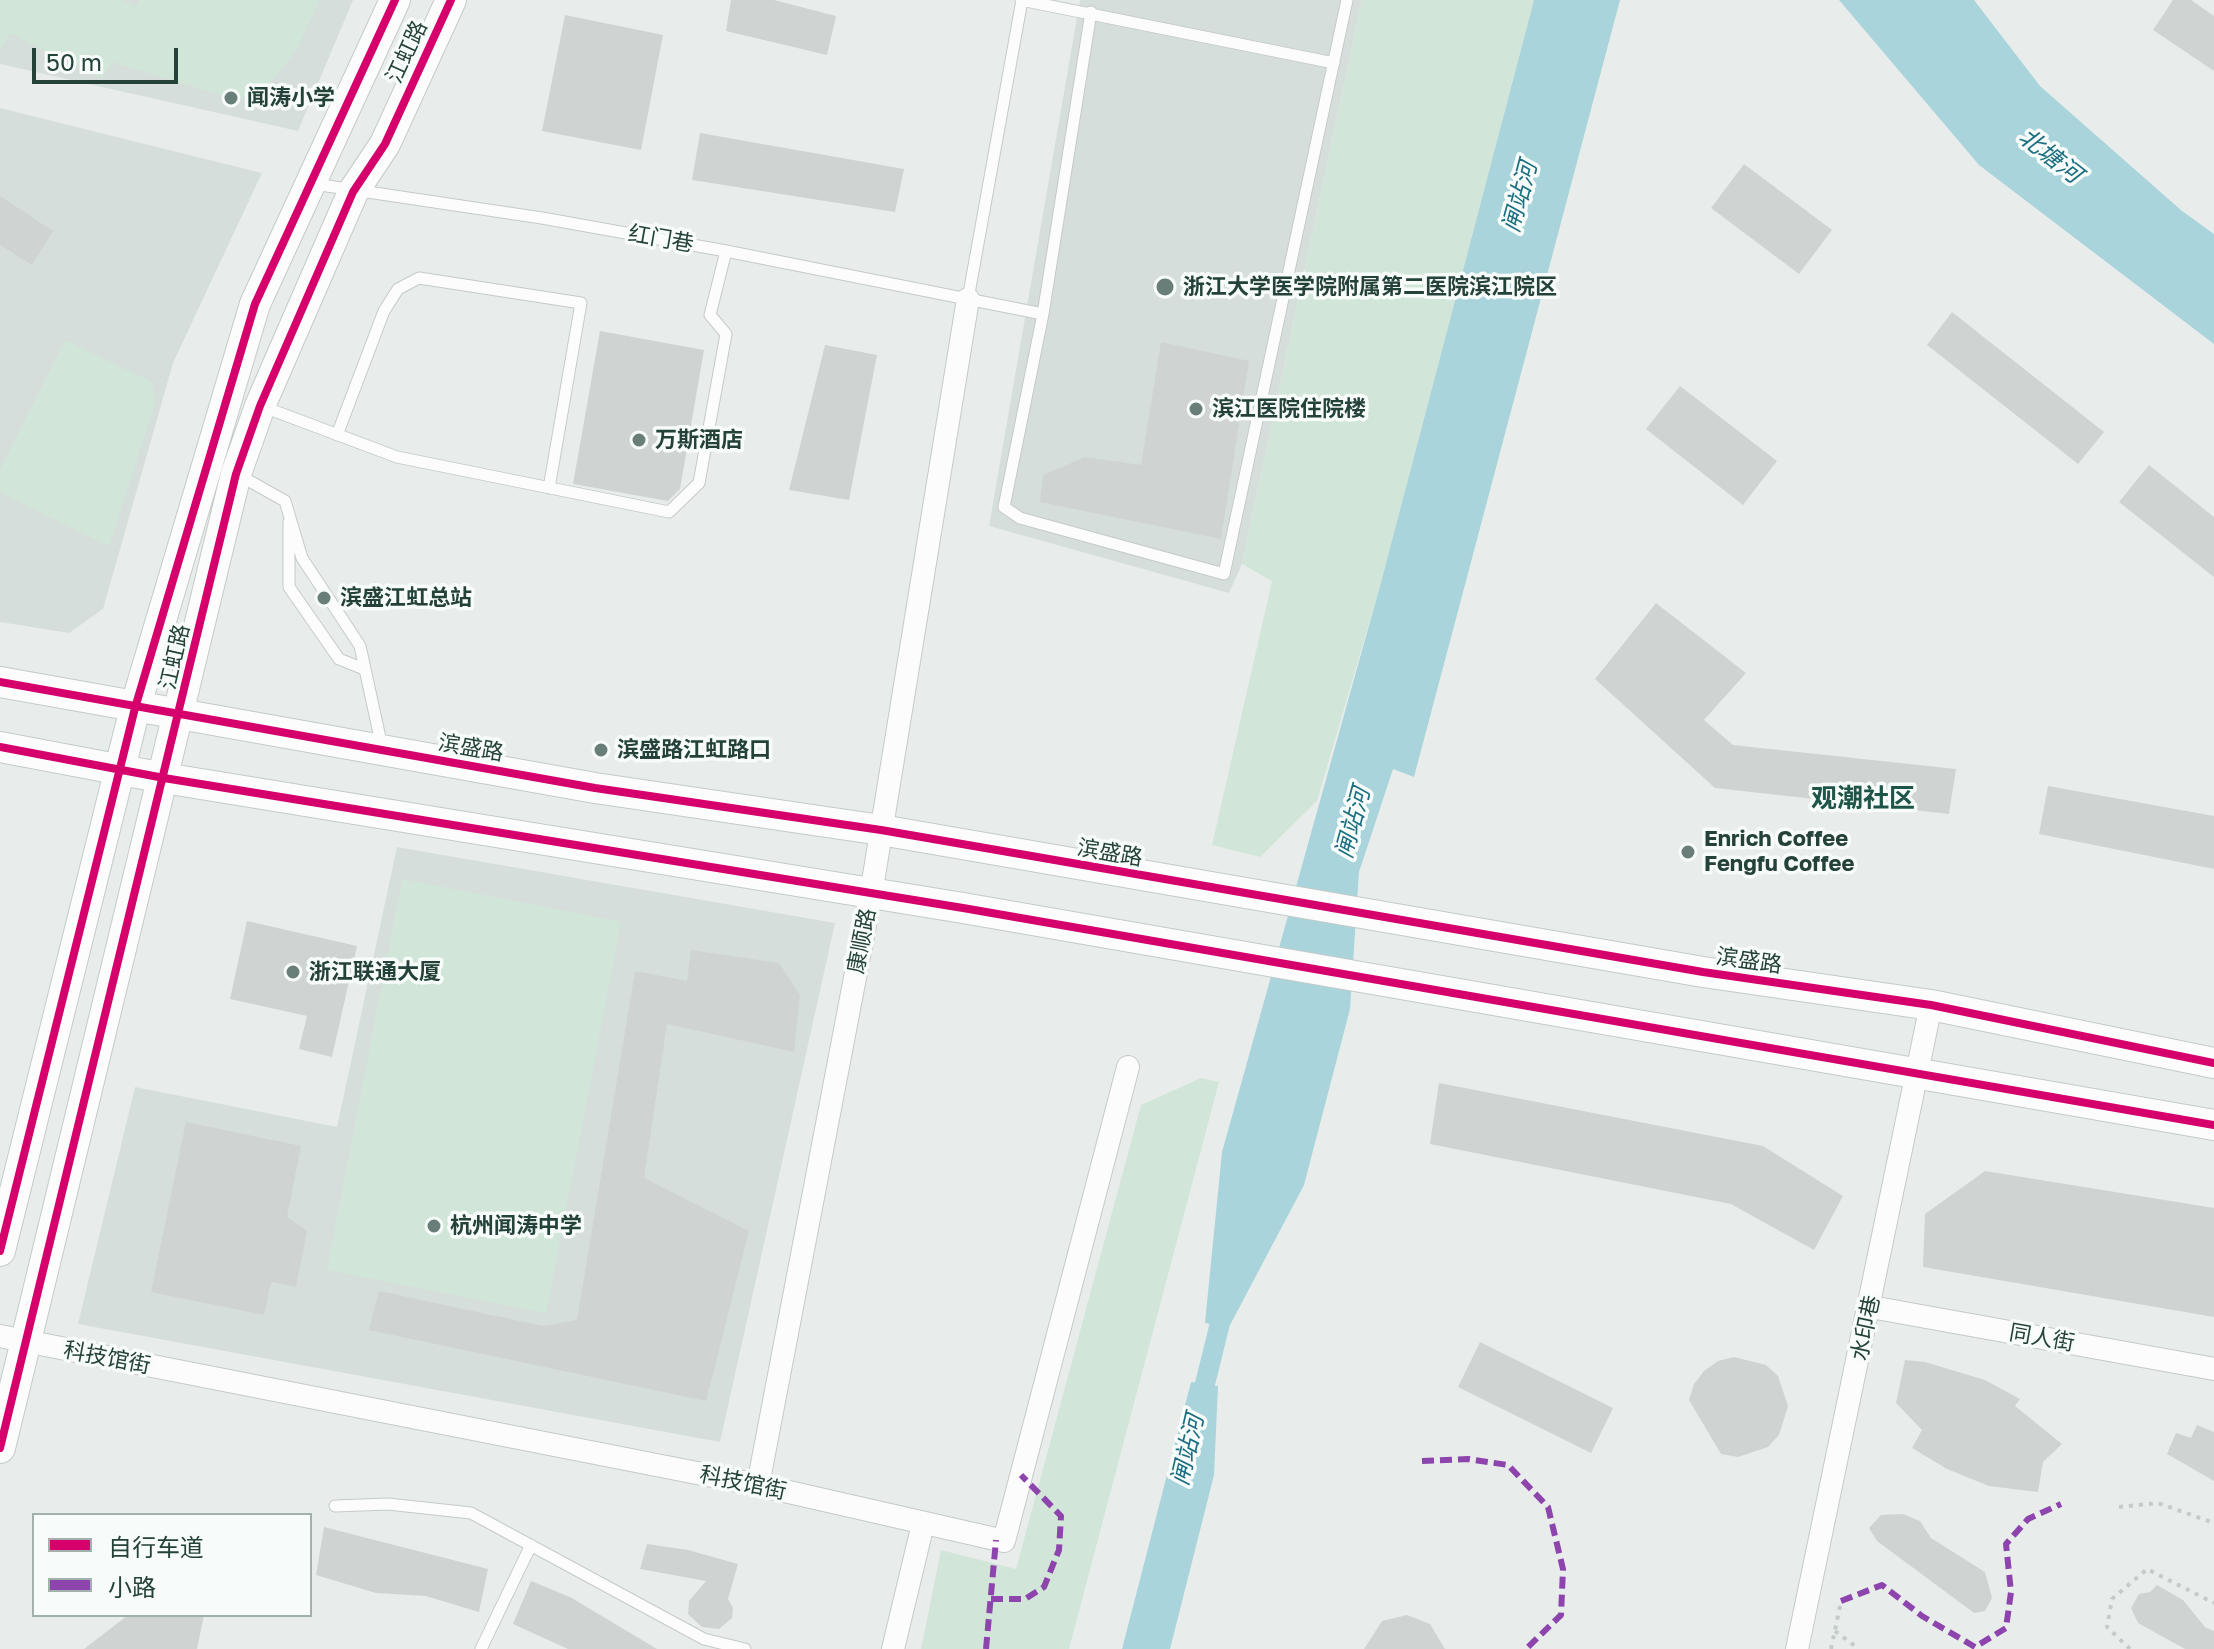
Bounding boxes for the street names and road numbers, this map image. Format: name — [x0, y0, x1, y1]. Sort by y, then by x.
street label: 江虹路 — [381, 17, 433, 87]
street label: 红门巷 — [626, 220, 696, 258]
street label: 江虹路 — [155, 622, 195, 692]
street label: 滨盛路 — [436, 729, 506, 767]
street label: 滨盛路 — [1075, 834, 1145, 872]
street label: 康顺路 — [843, 906, 881, 976]
street label: 滨盛路 — [1714, 943, 1784, 979]
street label: 水印巷 — [1846, 1293, 1886, 1363]
street label: 同人街 — [2007, 1319, 2077, 1357]
street label: 科技馆街 — [61, 1337, 153, 1379]
street label: 科技馆街 — [697, 1461, 789, 1505]

